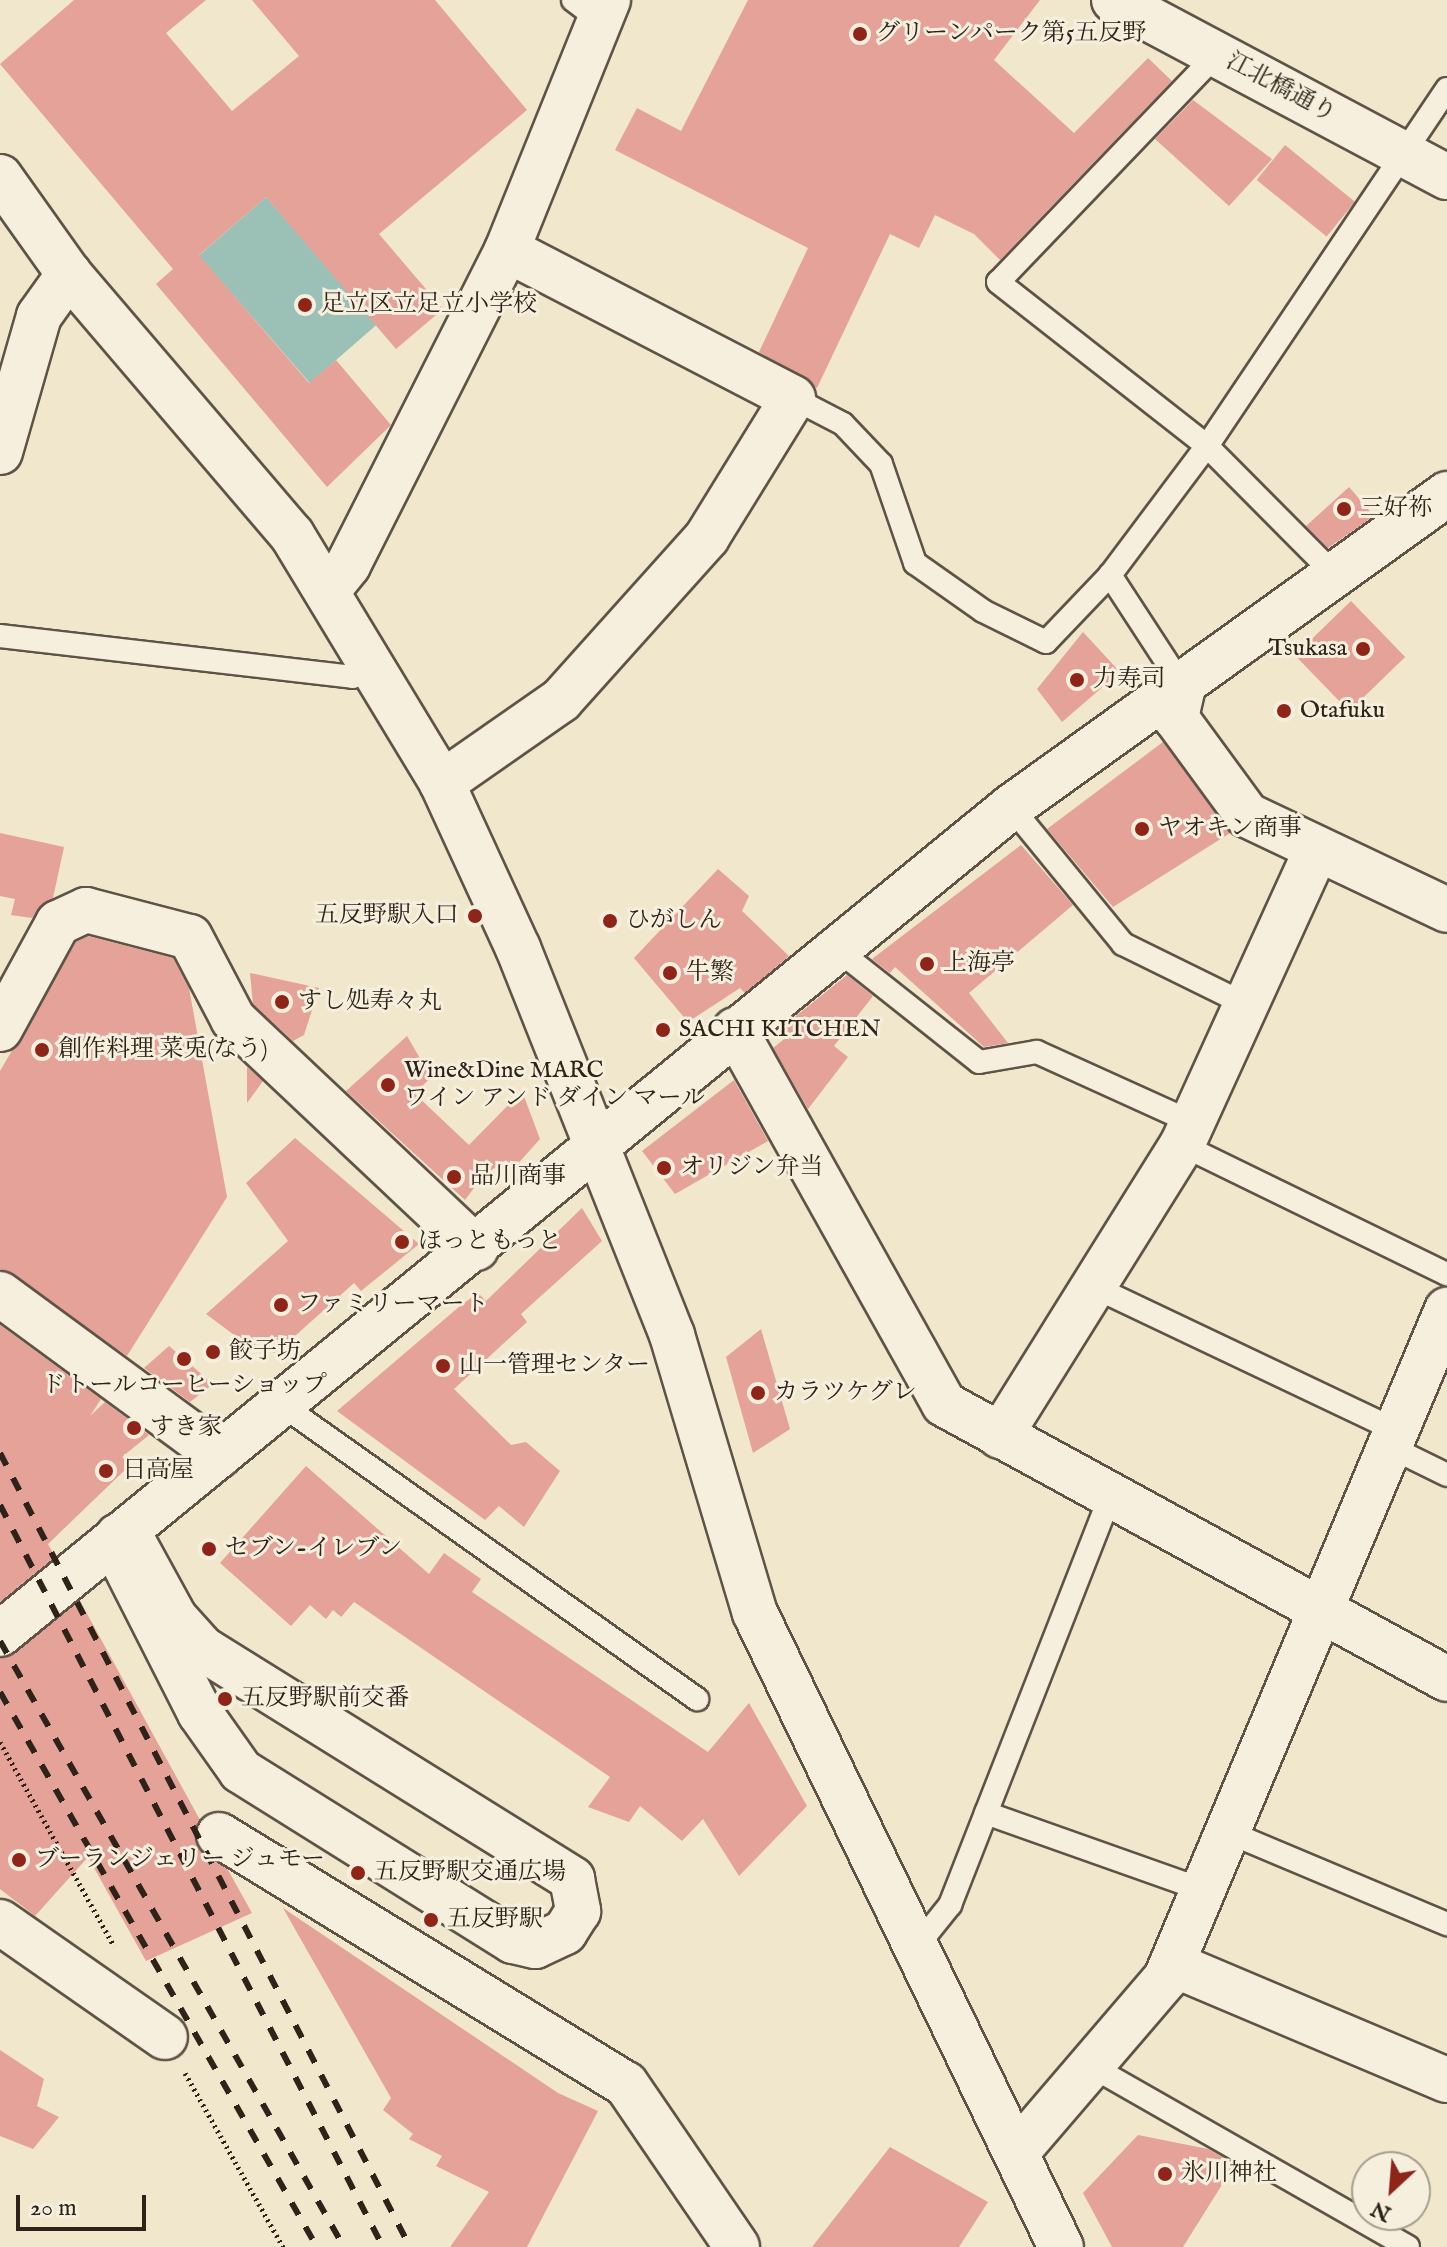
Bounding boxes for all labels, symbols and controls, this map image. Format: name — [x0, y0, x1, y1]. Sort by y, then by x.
place label: グリーンパーク第5五反野 — [876, 20, 1149, 48]
marker: グリーンパーク第5五反野 — [851, 25, 869, 43]
street label: 江北橋通り — [1221, 47, 1341, 129]
place label: 足立区立足立小学校 — [321, 291, 537, 319]
marker: 足立区立足立小学校 — [296, 296, 314, 314]
place label: 三好祢 — [1360, 495, 1432, 523]
marker: 三好祢 — [1335, 500, 1353, 518]
place label: Tsukasa — [1268, 635, 1347, 663]
marker: Tsukasa — [1354, 640, 1372, 658]
place label: 力寿司 — [1093, 666, 1165, 694]
marker: 力寿司 — [1068, 671, 1086, 689]
place label: Otafuku — [1300, 697, 1385, 725]
marker: Otafuku — [1275, 702, 1293, 720]
place label: ヤオキン商事 — [1158, 815, 1302, 843]
marker: ヤオキン商事 — [1133, 820, 1151, 838]
place label: 五反野駅入口 — [315, 902, 459, 930]
marker: 五反野駅入口 — [466, 907, 484, 925]
place label: ひがしん — [626, 907, 722, 935]
marker: ひがしん — [601, 912, 619, 930]
place label: 上海亭 — [943, 950, 1015, 978]
marker: 上海亭 — [918, 955, 936, 973]
place label: 牛繁 — [686, 959, 734, 987]
marker: 牛繁 — [661, 964, 679, 982]
place label: すし処寿々丸 — [298, 988, 442, 1016]
marker: すし処寿々丸 — [273, 993, 291, 1011]
place label: SACHI KITCHEN — [679, 1016, 881, 1044]
marker: SACHI KITCHEN — [654, 1021, 672, 1039]
place label: 創作料理 菜兎(なう) — [58, 1036, 268, 1064]
marker: 創作料理 菜兎(なう) — [33, 1041, 51, 1059]
place label: Wine&Dine MARC ワイン アンド ダイン マール — [404, 1057, 708, 1113]
marker: Wine&Dine MARC ワイン アンド ダイン マール — [379, 1076, 397, 1094]
place label: オリジン弁当 — [680, 1154, 824, 1182]
marker: オリジン弁当 — [655, 1159, 673, 1177]
place label: 品川商事 — [470, 1163, 566, 1191]
marker: 品川商事 — [445, 1168, 463, 1186]
place label: ほっともっと — [418, 1228, 562, 1256]
marker: ほっともっと — [393, 1233, 411, 1251]
place label: ファミリーマート — [297, 1291, 489, 1319]
marker: ファミリーマート — [272, 1296, 290, 1314]
place label: 餃子坊 — [229, 1338, 301, 1366]
marker: 餃子坊 — [204, 1343, 222, 1361]
marker: ドトールコーヒーショップ — [175, 1350, 193, 1368]
place label: 山一管理センター — [459, 1352, 651, 1380]
marker: 山一管理センター — [434, 1357, 452, 1375]
place label: ドトールコーヒーショップ — [40, 1372, 328, 1400]
place label: カラツケグレ — [774, 1379, 918, 1407]
marker: カラツケグレ — [749, 1384, 767, 1402]
place label: すき家 — [150, 1414, 222, 1442]
marker: すき家 — [125, 1419, 143, 1437]
place label: 日高屋 — [122, 1457, 194, 1485]
marker: 日高屋 — [97, 1462, 115, 1480]
place label: セブン-イレブン — [225, 1535, 404, 1563]
marker: セブン-イレブン — [200, 1540, 218, 1558]
place label: 五反野駅前交番 — [241, 1685, 409, 1713]
marker: 五反野駅前交番 — [216, 1690, 234, 1708]
place label: ブーランジェリー ジュモー — [35, 1846, 327, 1874]
marker: ブーランジェリー ジュモー — [10, 1851, 28, 1869]
place label: 五反野駅交通広場 — [374, 1859, 566, 1887]
marker: 五反野駅交通広場 — [349, 1864, 367, 1882]
place label: 五反野駅 — [447, 1906, 543, 1934]
marker: 五反野駅 — [422, 1911, 440, 1929]
north arrow — [1351, 2151, 1431, 2231]
place label: 氷川神社 — [1181, 2160, 1277, 2188]
marker: 氷川神社 — [1156, 2165, 1174, 2183]
scale bar — [20, 2179, 150, 2229]
text: 20 m — [30, 2193, 77, 2224]
text: N — [1367, 2194, 1396, 2228]

